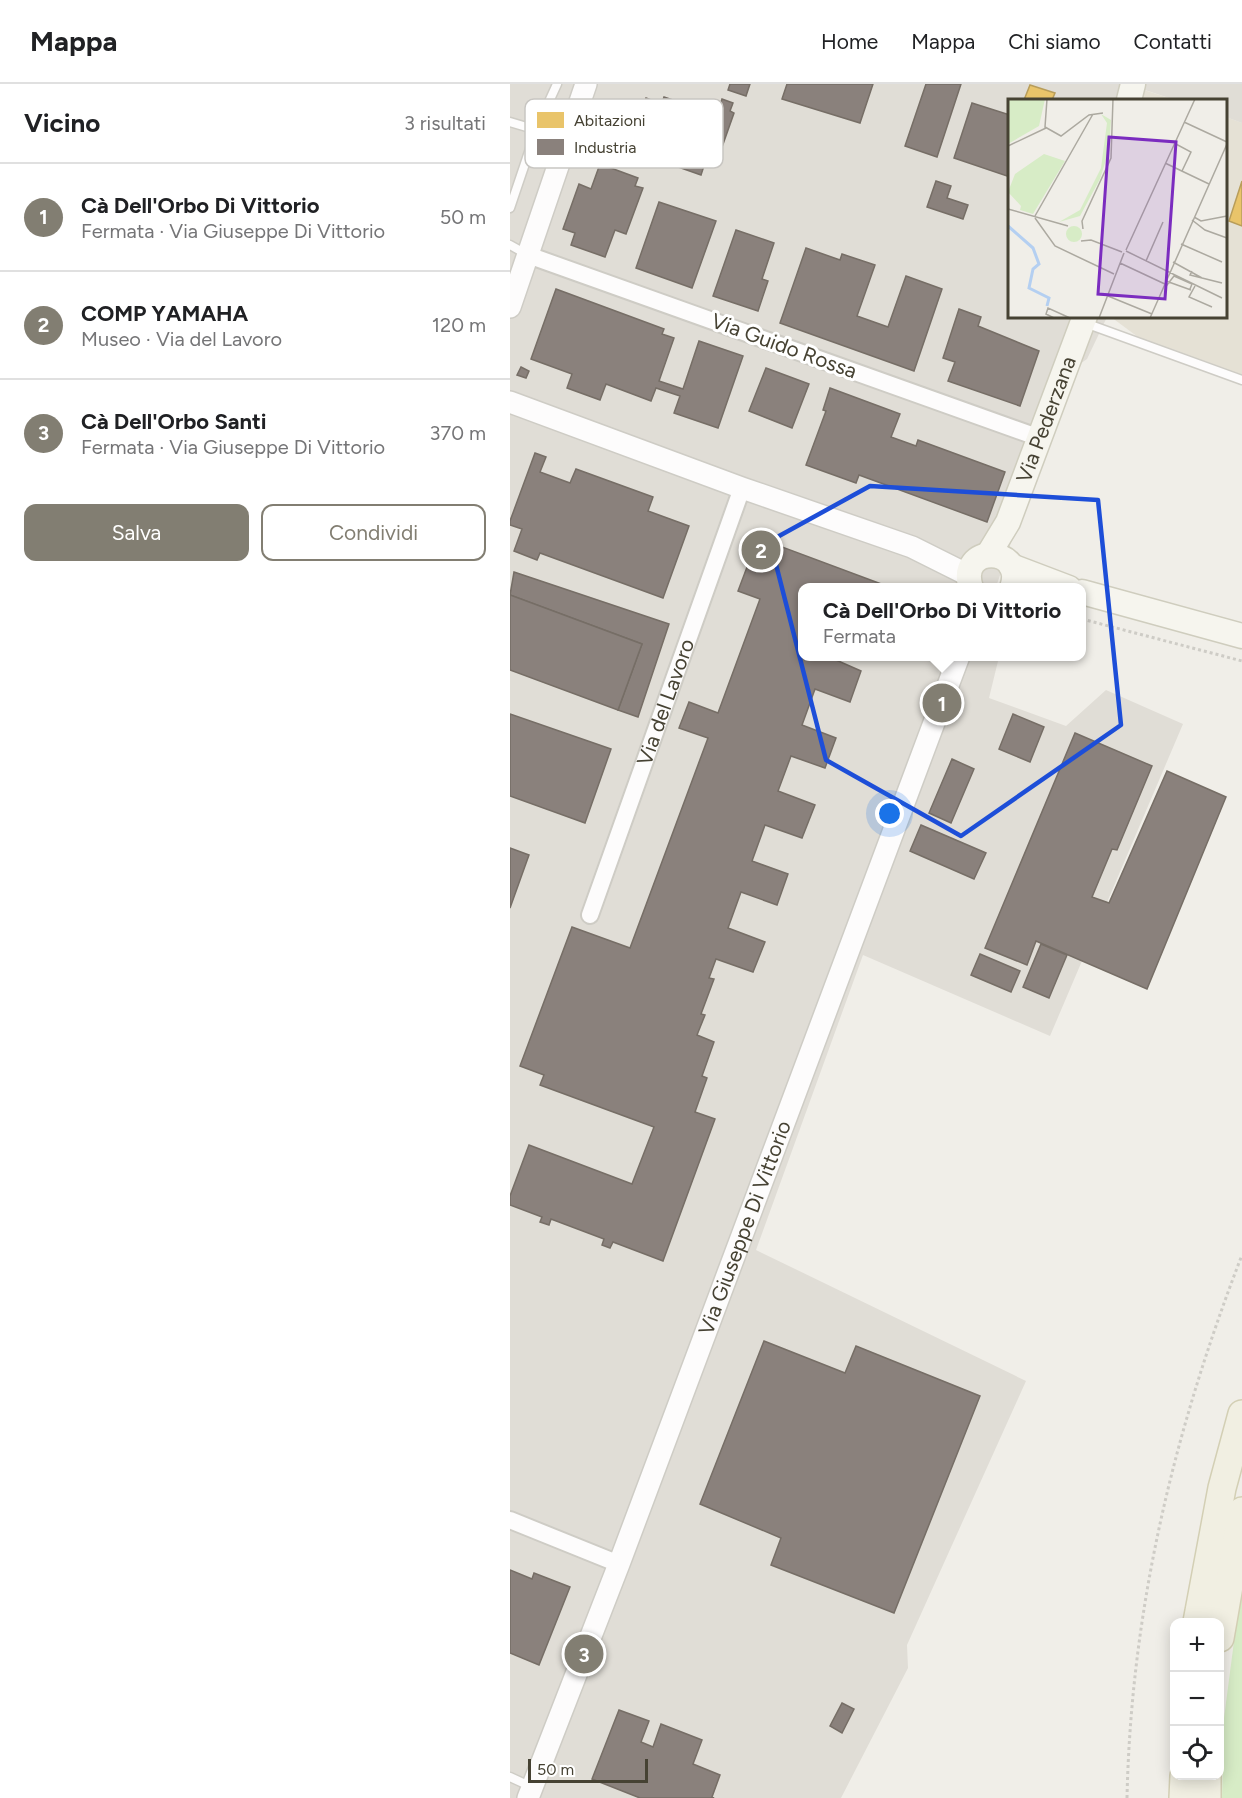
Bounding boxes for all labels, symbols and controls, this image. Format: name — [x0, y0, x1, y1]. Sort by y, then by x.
text: Mappa — [30, 24, 118, 58]
text: Home — [821, 29, 878, 54]
text: Mappa — [911, 29, 975, 54]
text: Chi siamo — [1008, 29, 1101, 54]
text: Contatti — [1134, 29, 1212, 54]
legend — [525, 99, 723, 168]
inset map — [1008, 99, 1227, 318]
text: Vicino — [24, 107, 100, 139]
text: 3 risultati — [404, 111, 486, 135]
text: Abitazioni — [574, 111, 646, 130]
text: Industria — [574, 138, 636, 157]
text: Cà Dell'Orbo Di Vittorio — [81, 192, 320, 219]
text: 1 — [39, 205, 48, 229]
text: 50 m — [440, 205, 486, 229]
text: Fermata · Via Giuseppe Di Vittorio — [81, 219, 385, 243]
text: COMP YAMAHA — [81, 300, 248, 327]
street label: Via Guido Rossa — [708, 308, 860, 383]
text: 2 — [38, 313, 49, 337]
text: 120 m — [432, 313, 486, 337]
text: Museo · Via del Lavoro — [81, 327, 282, 351]
street label: Via Pederzana — [1011, 353, 1081, 486]
text: Cà Dell'Orbo Santi — [81, 408, 267, 435]
text: 3 — [38, 421, 49, 445]
text: 370 m — [430, 421, 486, 445]
text: Fermata · Via Giuseppe Di Vittorio — [81, 435, 385, 459]
button: Salva — [24, 504, 249, 561]
button: Condividi — [261, 504, 486, 561]
pin: 2 — [742, 528, 780, 572]
popup — [798, 583, 1086, 661]
text: Cà Dell'Orbo Di Vittorio — [823, 597, 1061, 624]
text: Fermata — [823, 624, 896, 648]
street label: Via del Lavoro — [631, 635, 699, 769]
pin: 1 — [922, 680, 962, 726]
your location — [875, 799, 904, 828]
street label: Via Giuseppe Di Vittorio — [693, 1117, 796, 1338]
map controls — [1170, 1618, 1224, 1780]
button: + — [1170, 1618, 1224, 1672]
pin: 3 — [564, 1632, 604, 1676]
button: − — [1170, 1672, 1224, 1726]
button: locate — [1170, 1726, 1224, 1780]
scale bar — [528, 1756, 648, 1784]
text: 50 m — [537, 1760, 574, 1779]

